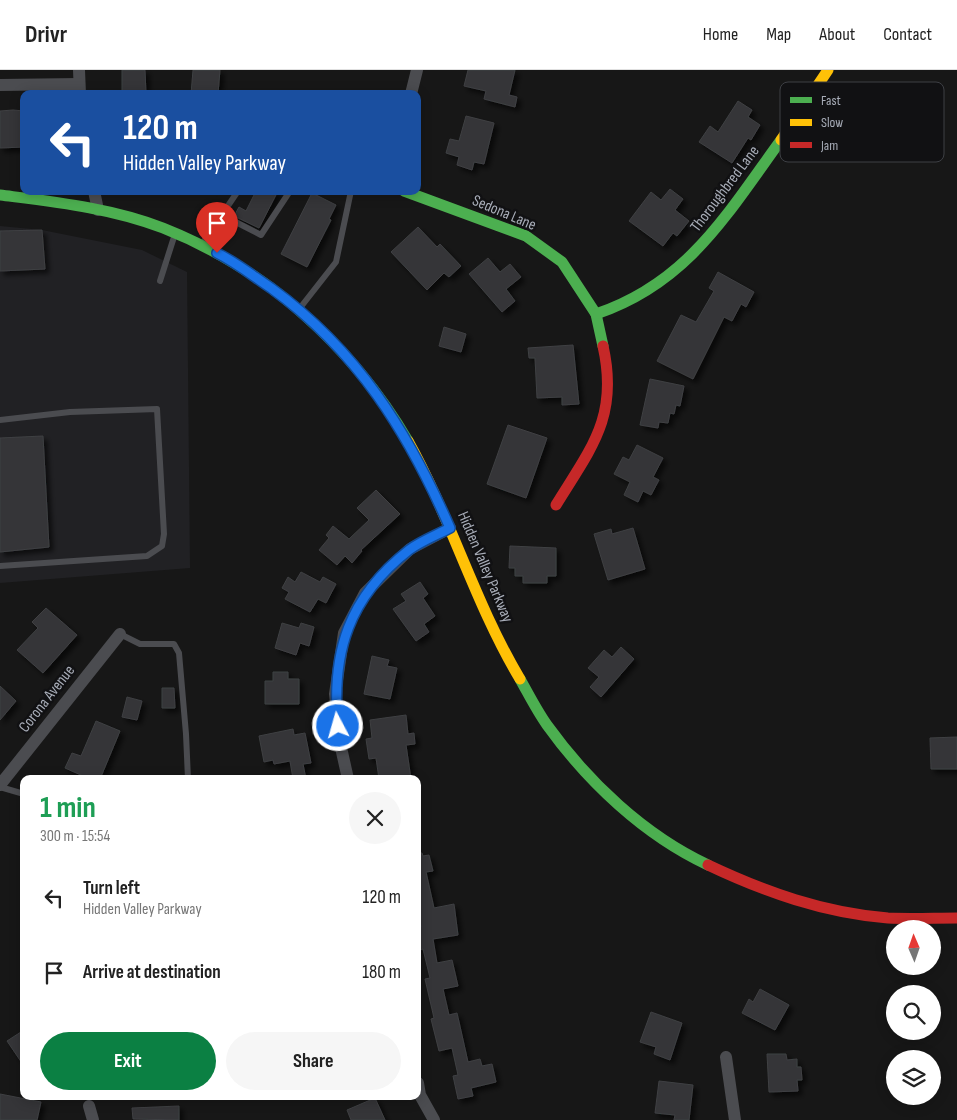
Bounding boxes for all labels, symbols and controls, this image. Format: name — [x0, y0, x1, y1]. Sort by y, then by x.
text: Drivr — [25, 20, 67, 49]
text: Home — [703, 24, 738, 45]
text: Map — [766, 24, 791, 45]
text: About — [819, 24, 855, 45]
text: Contact — [883, 24, 932, 45]
legend — [780, 82, 944, 162]
text: Fast — [821, 92, 841, 109]
text: 120 m — [123, 107, 198, 150]
icon: left — [40, 110, 105, 175]
text: Slow — [821, 114, 843, 131]
text: Jam — [820, 137, 838, 154]
street label: Thoroughbred Lane — [686, 142, 764, 236]
text: Hidden Valley Parkway — [123, 150, 286, 177]
street label: Sedona Lane — [469, 191, 539, 235]
pin — [196, 202, 238, 253]
icon: arrive — [203, 209, 231, 237]
street label: Hidden Valley Parkway — [453, 509, 517, 625]
street label: Corona Avenue — [15, 662, 79, 736]
position arrow — [311, 699, 363, 751]
text: 1 min — [40, 790, 96, 826]
button: close — [349, 792, 401, 844]
text: 300 m · 15:54 — [40, 827, 110, 846]
text: Turn left — [83, 877, 140, 900]
icon: left — [40, 884, 68, 912]
text: 120 m — [363, 886, 401, 909]
text: Hidden Valley Parkway — [83, 900, 202, 919]
north arrow — [886, 920, 941, 975]
map controls — [886, 920, 941, 1105]
icon: arrive — [40, 959, 68, 987]
text: Arrive at destination — [83, 961, 221, 984]
text: 180 m — [362, 961, 401, 984]
button: search — [886, 985, 941, 1040]
button: Exit — [40, 1032, 216, 1090]
button: Share — [226, 1032, 401, 1090]
button: layers — [886, 1050, 941, 1105]

